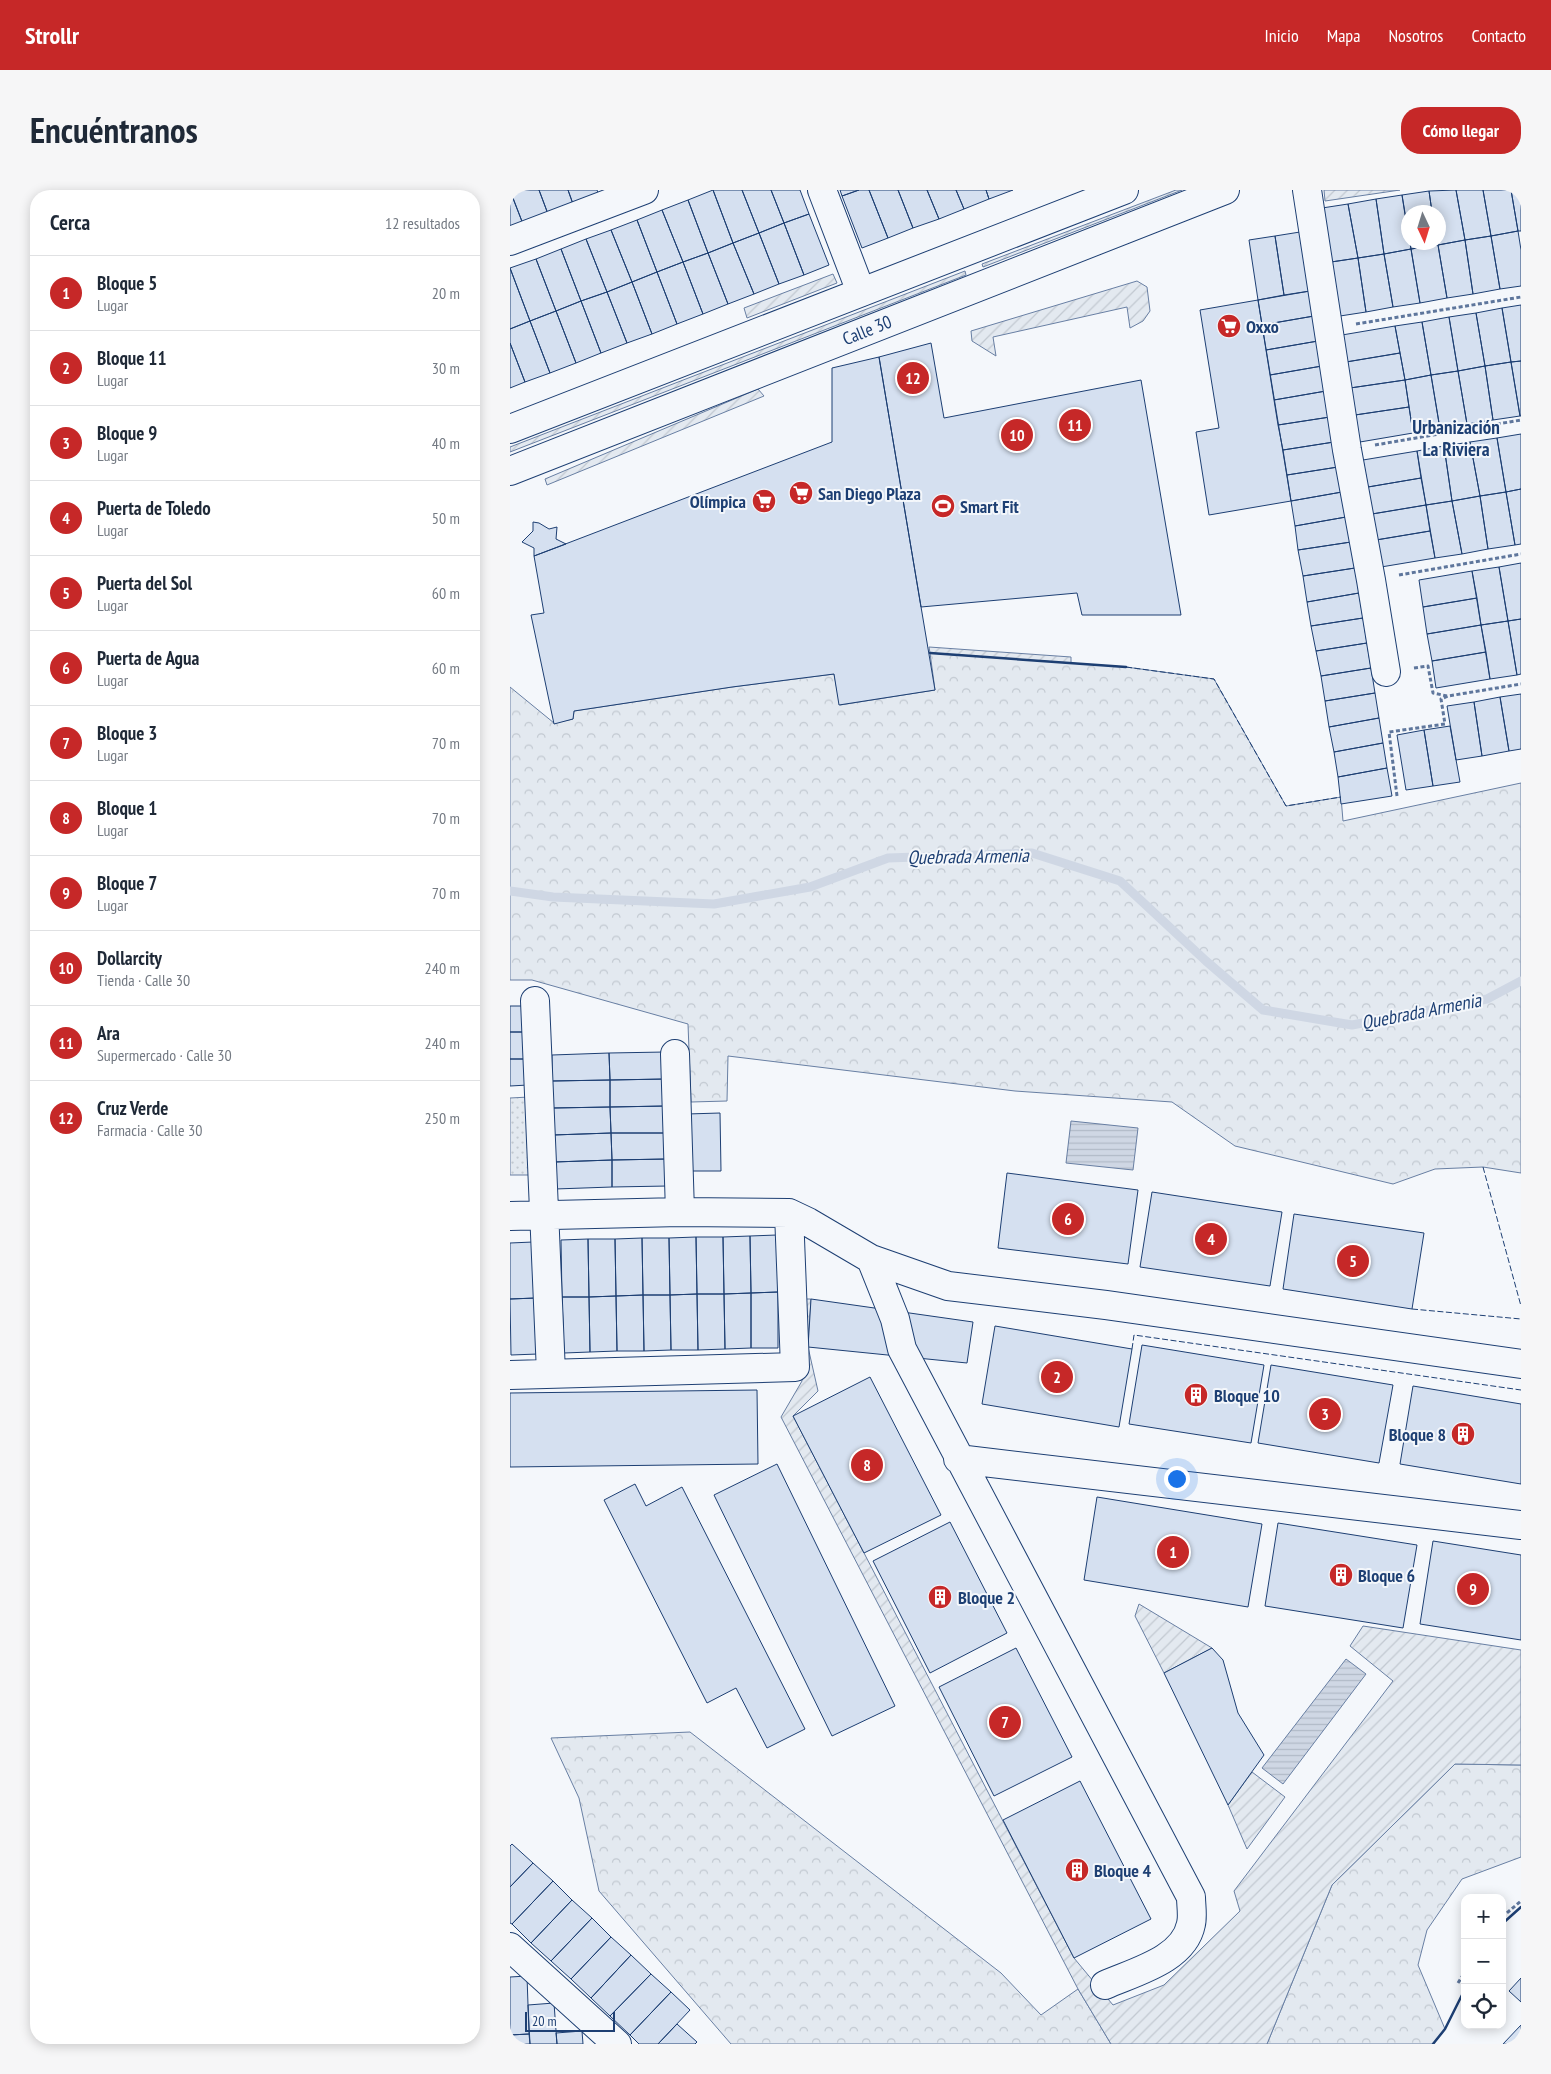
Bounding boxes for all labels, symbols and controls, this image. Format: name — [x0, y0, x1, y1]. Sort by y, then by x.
text: Strollr — [25, 20, 79, 51]
text: Inicio — [1265, 24, 1299, 47]
text: Mapa — [1327, 24, 1360, 47]
text: Nosotros — [1388, 24, 1443, 47]
text: Contacto — [1471, 24, 1526, 47]
text: Encuéntranos — [30, 107, 198, 153]
button: Cómo llegar — [1401, 107, 1521, 154]
north arrow — [1401, 205, 1446, 250]
text: Cerca — [50, 209, 90, 236]
text: 12 resultados — [385, 213, 460, 233]
text: Bloque 5 — [97, 271, 157, 295]
text: 1 — [62, 283, 70, 303]
text: 20 m — [432, 283, 460, 303]
text: Lugar — [97, 295, 128, 315]
street label: Calle 30 — [839, 310, 895, 350]
supermarket icon: Oxxo — [1216, 313, 1242, 339]
place label: Oxxo — [1246, 315, 1279, 338]
text: Bloque 11 — [97, 346, 166, 370]
text: 2 — [62, 358, 70, 378]
text: 30 m — [432, 358, 460, 378]
pin: 12 — [897, 359, 929, 397]
text: Lugar — [97, 370, 128, 390]
pin: 11 — [1059, 406, 1091, 444]
district label: Urbanización La Riviera — [1412, 415, 1500, 461]
pin: 10 — [1001, 416, 1033, 454]
text: Bloque 9 — [97, 421, 157, 445]
text: 3 — [62, 433, 70, 453]
text: 40 m — [432, 433, 460, 453]
text: Lugar — [97, 445, 128, 465]
supermarket icon: San Diego Plaza — [788, 480, 814, 506]
place label: San Diego Plaza — [818, 482, 921, 505]
supermarket icon: Olímpica — [751, 488, 777, 514]
place label: Olímpica — [690, 490, 746, 513]
sports icon: Smart Fit — [930, 493, 956, 519]
place label: Smart Fit — [960, 495, 1020, 518]
text: Puerta de Toledo — [97, 496, 211, 520]
text: 4 — [62, 508, 70, 528]
text: 50 m — [432, 508, 460, 528]
text: Lugar — [97, 520, 128, 540]
text: Puerta del Sol — [97, 571, 192, 595]
text: 5 — [62, 583, 70, 603]
text: 60 m — [432, 583, 460, 603]
text: Lugar — [97, 595, 128, 615]
text: Puerta de Agua — [97, 646, 199, 670]
text: 6 — [62, 658, 70, 678]
text: 60 m — [432, 658, 460, 678]
text: Lugar — [97, 670, 128, 690]
text: Bloque 3 — [97, 721, 157, 745]
text: 7 — [62, 733, 70, 753]
text: 70 m — [432, 733, 460, 753]
text: Lugar — [97, 745, 128, 765]
text: Bloque 1 — [97, 796, 157, 820]
text: 8 — [62, 808, 70, 828]
text: 70 m — [432, 808, 460, 828]
text: Lugar — [97, 820, 128, 840]
water label: Quebrada Armenia — [907, 843, 1030, 869]
text: Bloque 7 — [97, 871, 157, 895]
text: 9 — [62, 883, 70, 903]
text: 70 m — [432, 883, 460, 903]
text: Lugar — [97, 895, 128, 915]
text: Dollarcity — [97, 946, 162, 970]
text: 10 — [58, 958, 74, 978]
text: 240 m — [425, 958, 460, 978]
text: Tienda · Calle 30 — [97, 970, 190, 990]
water label: Quebrada Armenia — [1359, 987, 1484, 1034]
text: Ara — [97, 1021, 120, 1045]
text: 11 — [58, 1033, 74, 1053]
text: 240 m — [425, 1033, 460, 1053]
text: Supermercado · Calle 30 — [97, 1045, 232, 1065]
text: Cruz Verde — [97, 1096, 168, 1120]
text: 12 — [58, 1108, 74, 1128]
text: 250 m — [425, 1108, 460, 1128]
text: Farmacia · Calle 30 — [97, 1120, 202, 1140]
pin: 6 — [1052, 1200, 1084, 1238]
pin: 4 — [1195, 1220, 1227, 1258]
pin: 5 — [1337, 1242, 1369, 1280]
pin: 2 — [1041, 1358, 1073, 1396]
building icon: Bloque 10 — [1183, 1382, 1209, 1408]
place label: Bloque 10 — [1214, 1384, 1280, 1407]
pin: 3 — [1309, 1395, 1341, 1433]
building icon: Bloque 8 — [1450, 1421, 1476, 1447]
place label: Bloque 8 — [1389, 1423, 1446, 1446]
pin: 8 — [851, 1446, 883, 1484]
your location — [1164, 1466, 1190, 1492]
pin: 1 — [1157, 1533, 1189, 1571]
building icon: Bloque 6 — [1328, 1562, 1354, 1588]
place label: Bloque 6 — [1358, 1564, 1415, 1587]
pin: 9 — [1457, 1570, 1489, 1608]
building icon: Bloque 2 — [927, 1584, 953, 1610]
place label: Bloque 2 — [958, 1586, 1015, 1609]
pin: 7 — [989, 1703, 1021, 1741]
building icon: Bloque 4 — [1064, 1857, 1090, 1883]
place label: Bloque 4 — [1094, 1859, 1152, 1882]
map controls — [1461, 1894, 1506, 2029]
button: + — [1461, 1894, 1506, 1939]
button: − — [1461, 1939, 1506, 1984]
button: locate — [1461, 1984, 1506, 2029]
scale bar — [525, 2009, 615, 2032]
text: 20 m — [532, 2012, 557, 2030]

